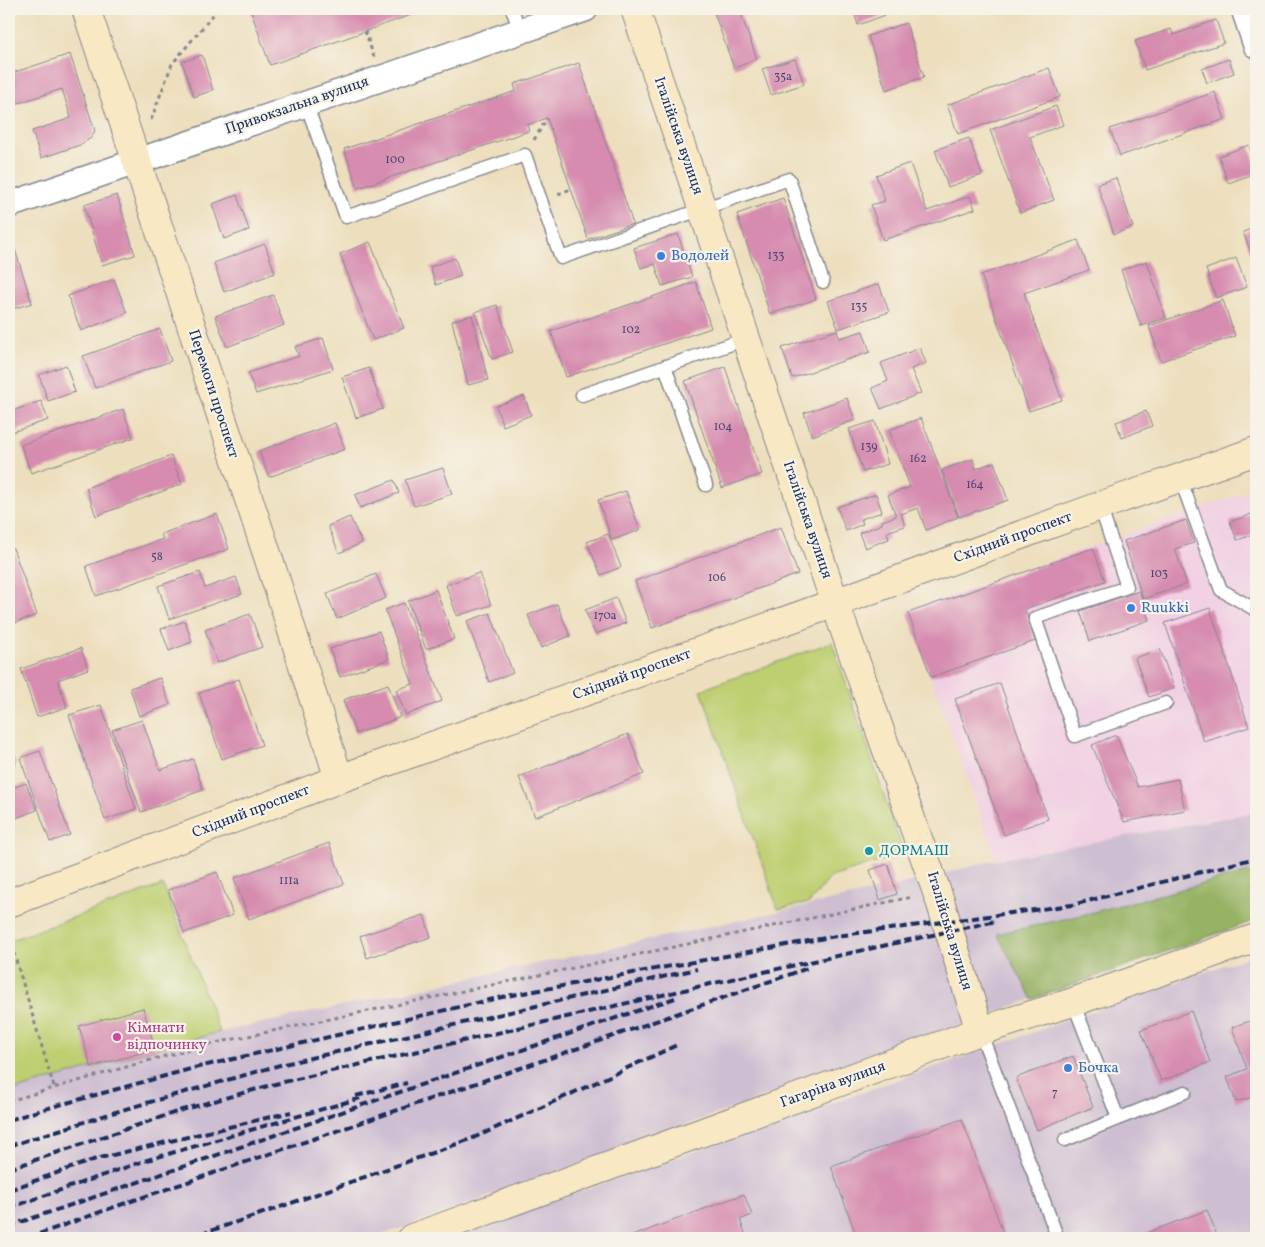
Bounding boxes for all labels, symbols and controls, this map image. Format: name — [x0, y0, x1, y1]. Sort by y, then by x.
house number: 35а — [774, 69, 792, 85]
street label: Привокзальна вулиця — [222, 72, 372, 140]
street label: Італійська вулиця — [648, 74, 708, 198]
house number: 100 — [385, 152, 405, 168]
place label: Водолей — [671, 246, 729, 267]
house number: 133 — [768, 248, 784, 264]
marker: Водолей — [655, 250, 667, 262]
house number: 135 — [851, 299, 868, 315]
house number: 102 — [622, 322, 640, 338]
street label: Перемоги проспект — [182, 327, 244, 461]
house number: 104 — [714, 419, 732, 435]
house number: 139 — [861, 439, 877, 455]
house number: 162 — [909, 451, 927, 467]
street label: Італійська вулиця — [777, 458, 837, 582]
house number: 164 — [966, 477, 984, 493]
street label: Східний проспект — [951, 507, 1075, 569]
house number: 58 — [151, 549, 163, 565]
house number: 103 — [1150, 566, 1168, 582]
house number: 106 — [708, 570, 726, 586]
place label: Ruukki — [1141, 598, 1189, 619]
marker: Ruukki — [1125, 602, 1137, 614]
house number: 170а — [593, 608, 617, 624]
street label: Східний проспект — [570, 644, 694, 706]
street label: Східний проспект — [189, 780, 313, 844]
place label: ДОРМАШ — [879, 841, 949, 862]
marker: ДОРМАШ — [863, 845, 875, 857]
street label: Італійська вулиця — [921, 869, 977, 993]
house number: 111а — [279, 873, 299, 889]
place label: Кімнати відпочинку — [127, 1018, 207, 1056]
marker: Кімнати відпочинку — [111, 1031, 123, 1043]
street label: Гагаріна вулиця — [778, 1056, 889, 1114]
place label: Бочка — [1078, 1058, 1119, 1079]
marker: Бочка — [1062, 1062, 1074, 1074]
house number: 7 — [1052, 1085, 1058, 1101]

